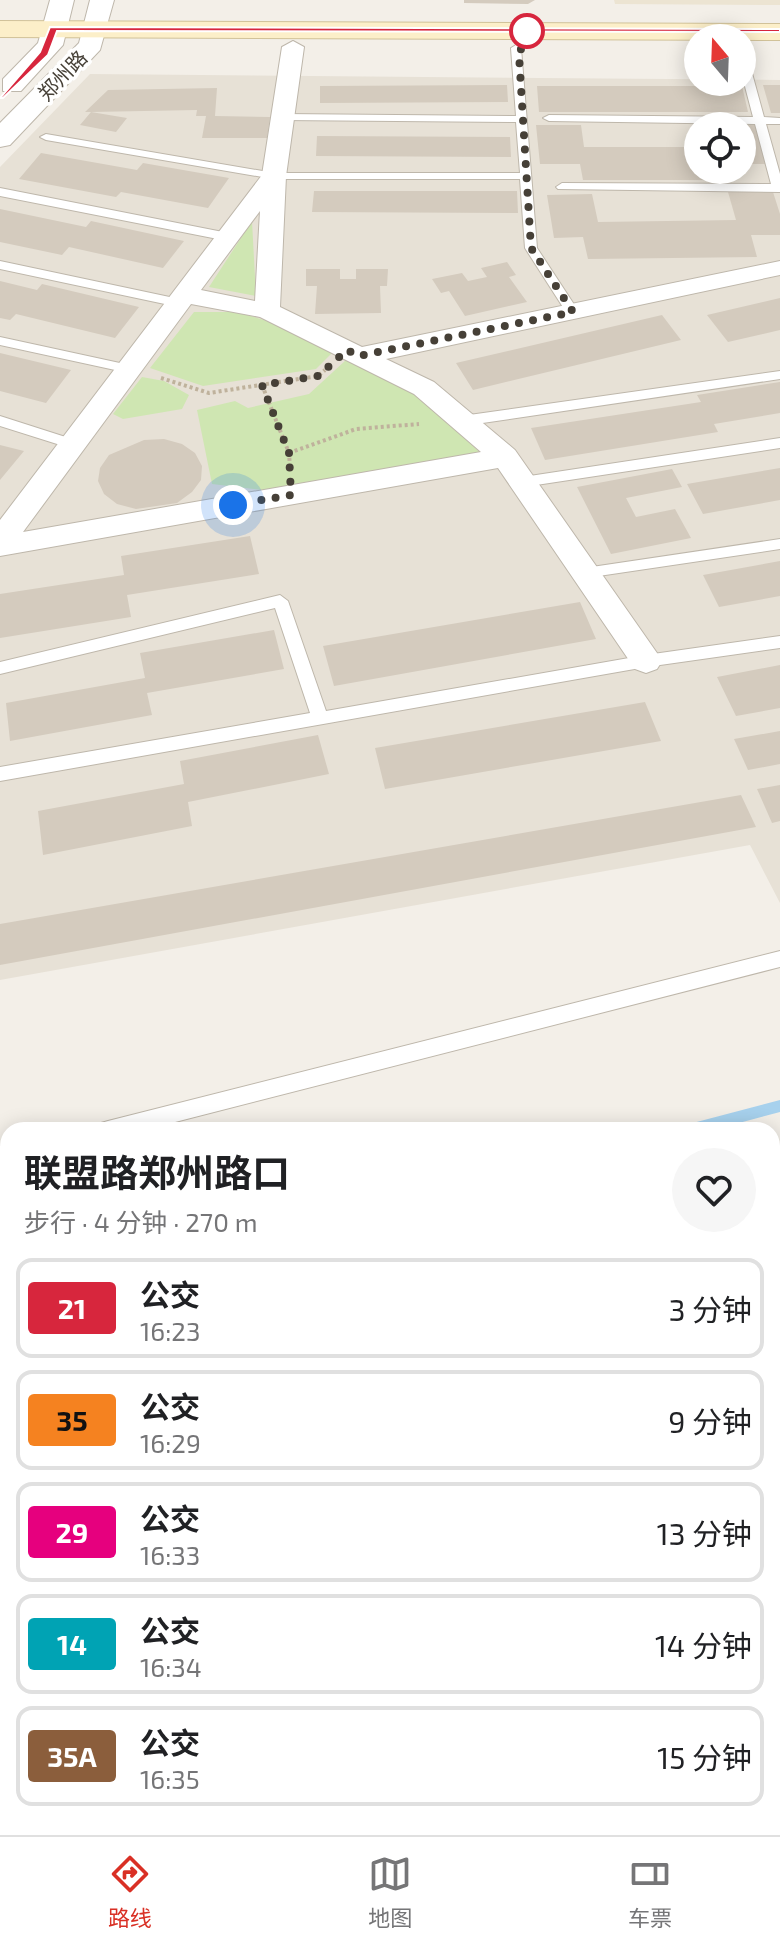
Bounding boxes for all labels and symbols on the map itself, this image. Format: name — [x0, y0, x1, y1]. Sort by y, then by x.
unlabelled marker — [510, 14, 544, 48]
north arrow — [684, 24, 756, 96]
street label: 郑州路 — [33, 45, 91, 105]
your location — [213, 485, 253, 525]

